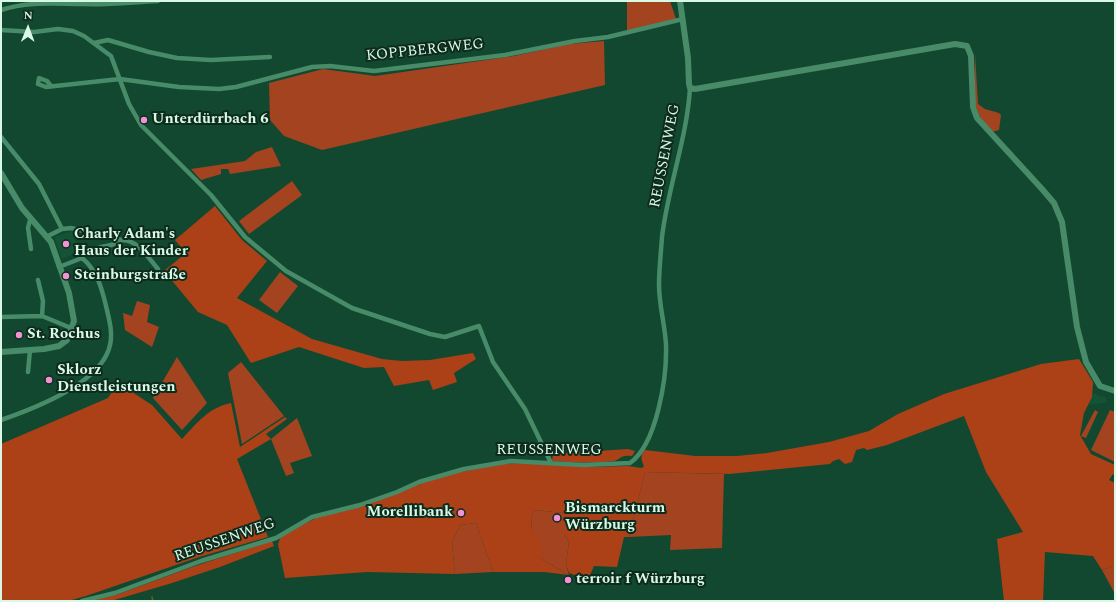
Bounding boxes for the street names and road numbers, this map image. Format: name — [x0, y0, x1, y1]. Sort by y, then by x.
street label: KOPPBERGWEG — [365, 36, 485, 66]
street label: REUSSENWEG — [647, 103, 685, 209]
street label: REUSSENWEG — [496, 442, 602, 460]
street label: REUSSENWEG — [172, 515, 278, 567]

